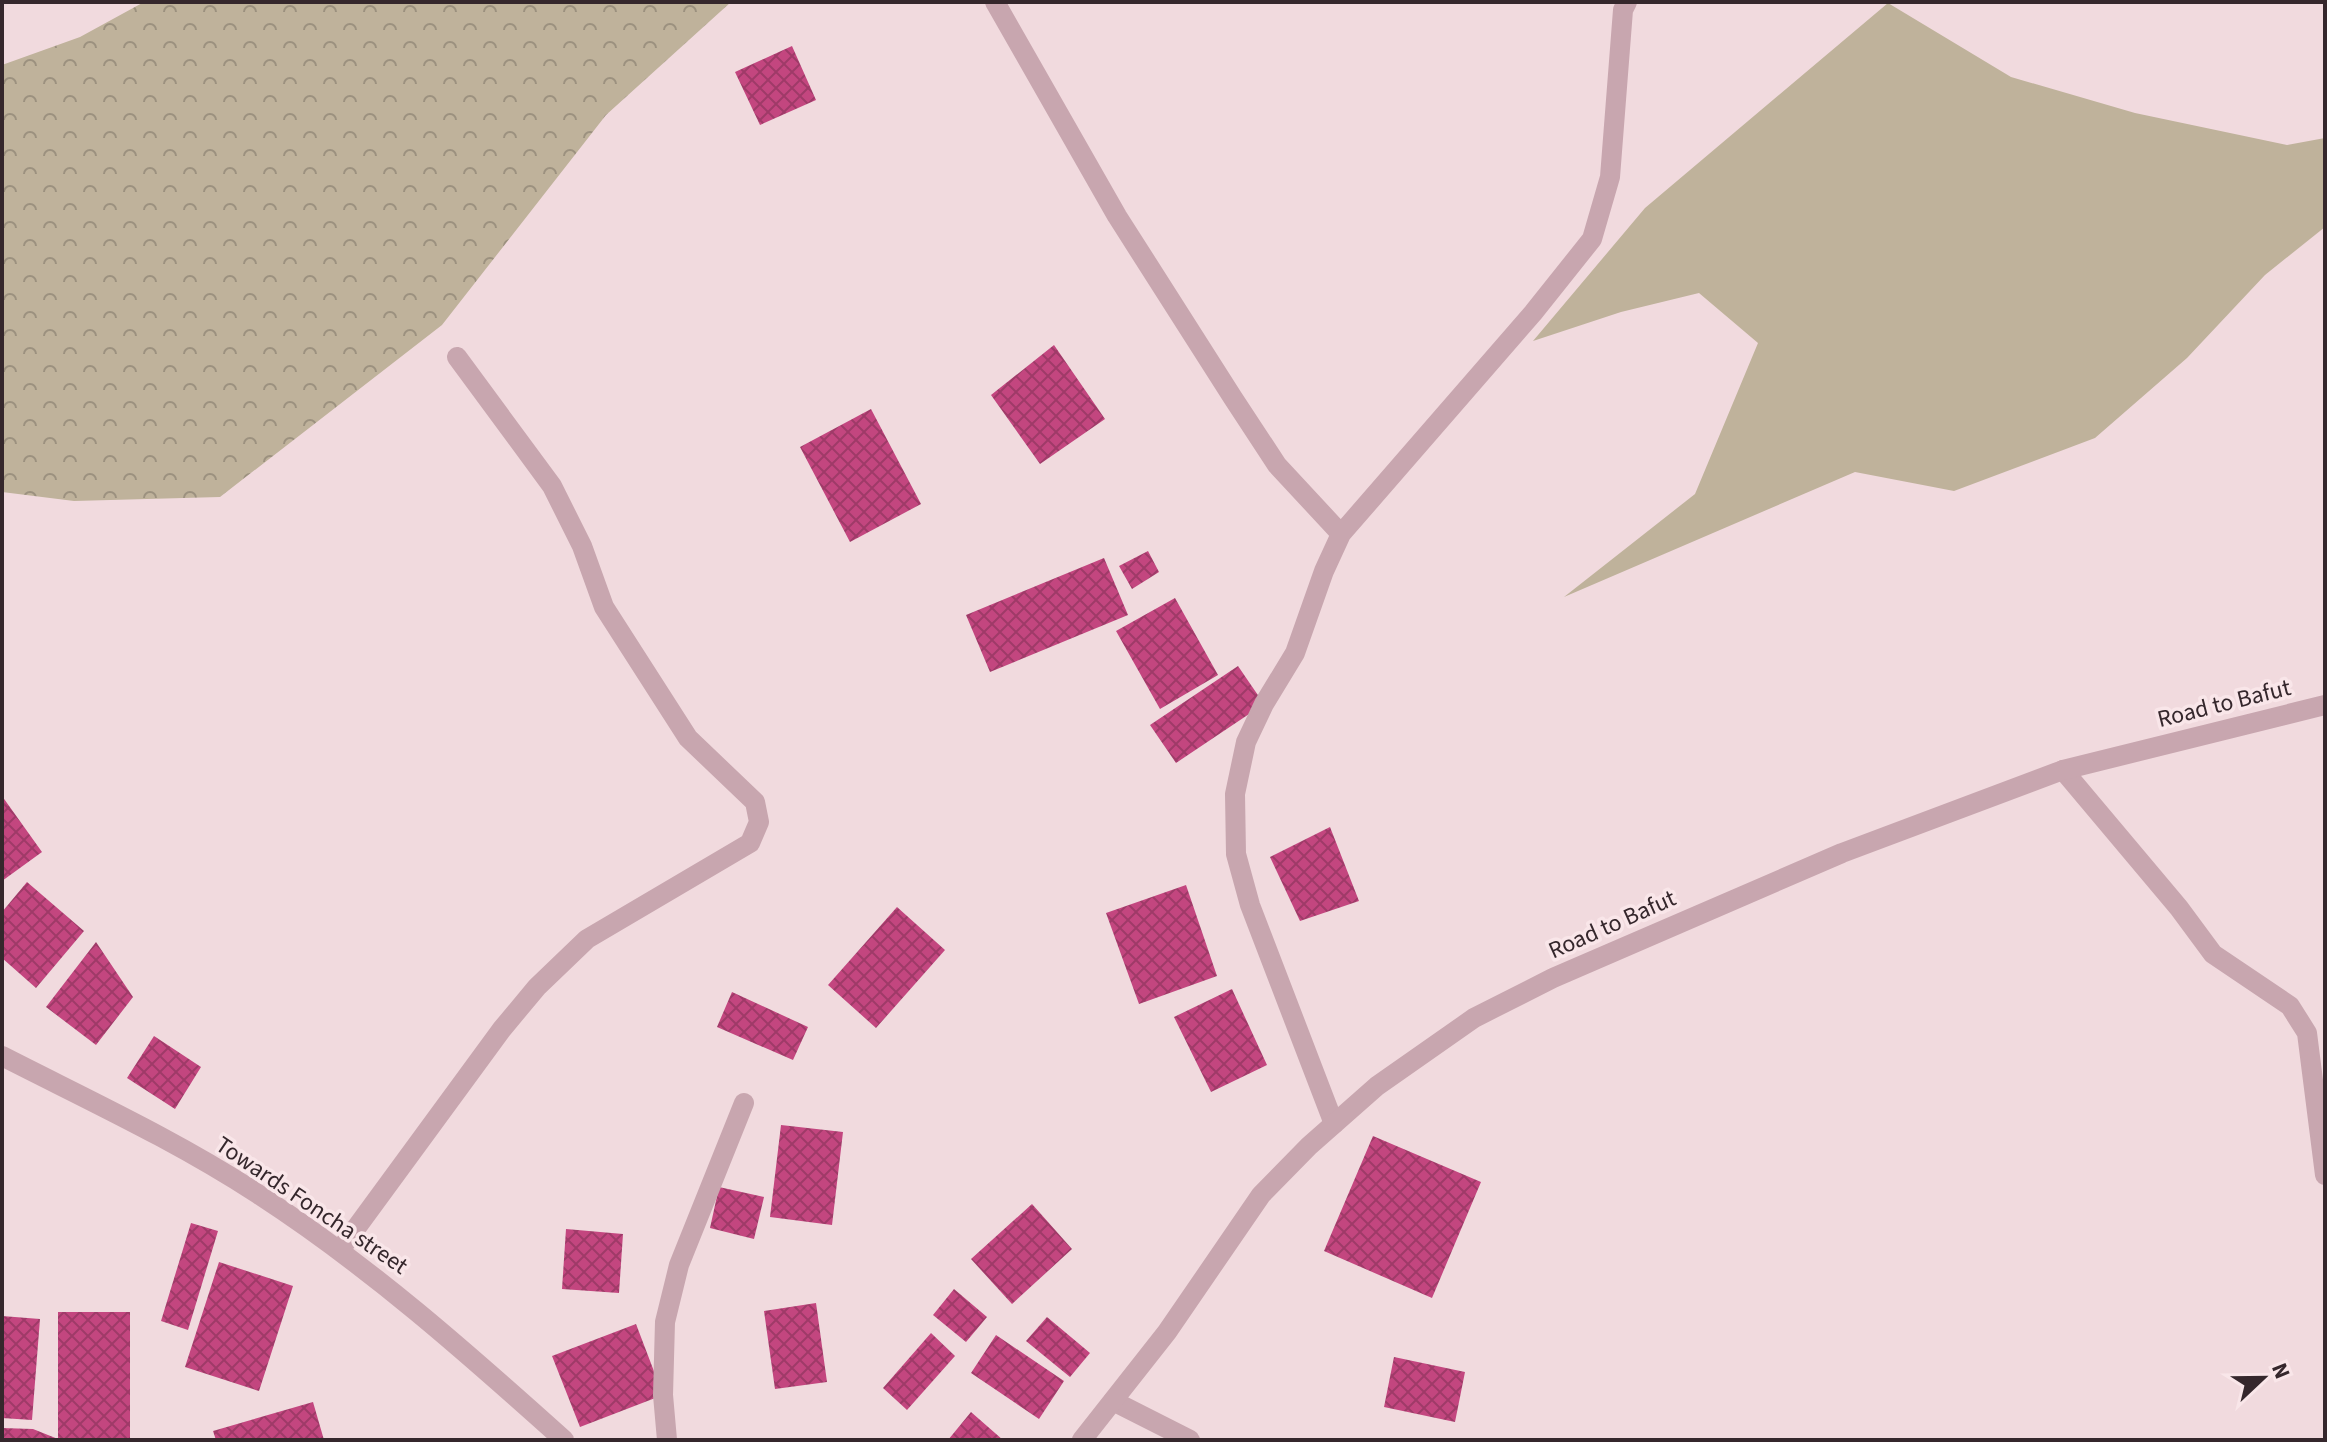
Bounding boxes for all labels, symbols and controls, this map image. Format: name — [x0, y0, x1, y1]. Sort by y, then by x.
street label: Road to Bafut — [2154, 670, 2294, 737]
street label: Road to Bafut — [1543, 881, 1682, 968]
street label: Towards Foncha street — [208, 1128, 415, 1283]
north arrow — [2223, 1338, 2303, 1418]
text: N — [2263, 1358, 2298, 1384]

